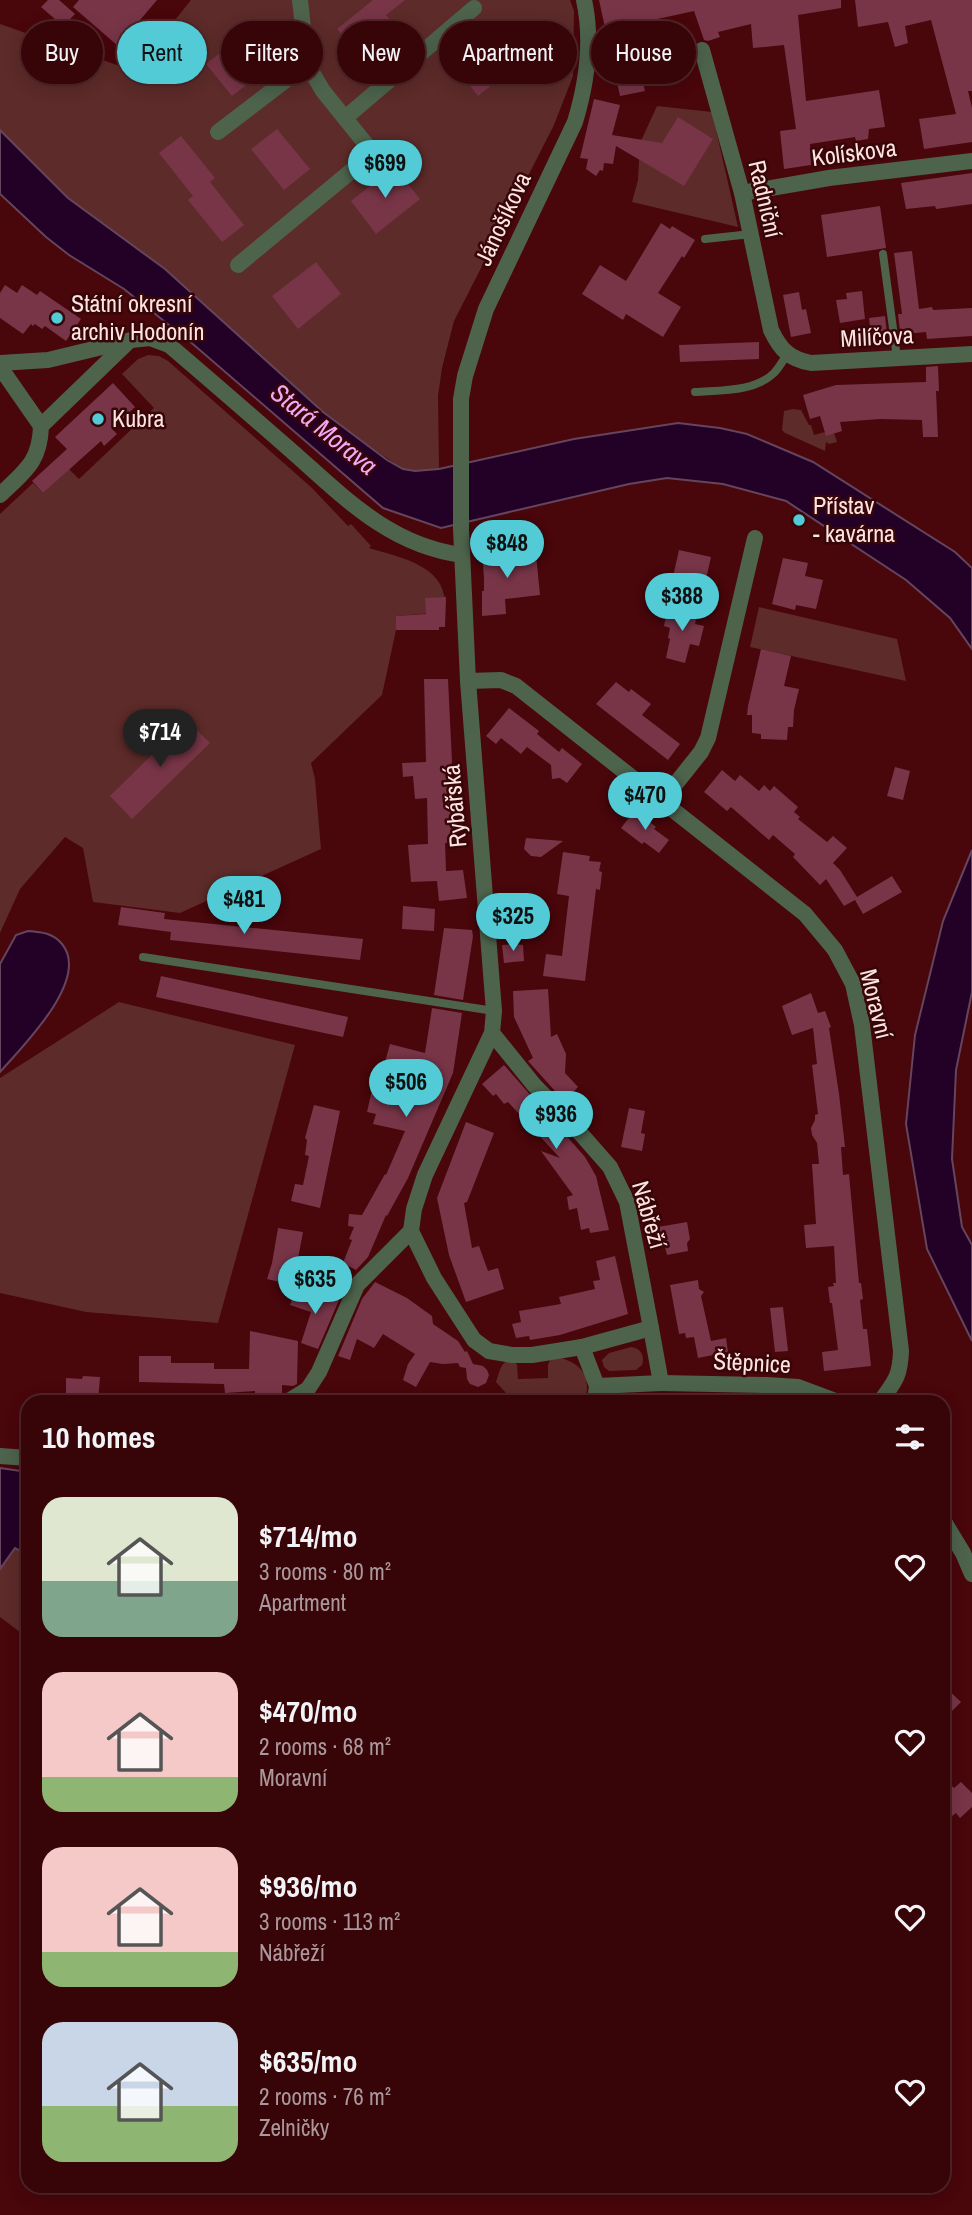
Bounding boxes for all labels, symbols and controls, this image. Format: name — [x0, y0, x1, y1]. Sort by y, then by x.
chip: Buy — [21, 21, 103, 84]
chip: Rent — [117, 21, 207, 84]
chip: Filters — [221, 21, 323, 84]
chip: New — [337, 21, 425, 84]
chip: Apartment — [439, 21, 577, 84]
chip: House — [591, 21, 696, 84]
street label: Kolískova — [810, 131, 898, 173]
pin: $699 — [344, 140, 426, 200]
text: $699 — [364, 147, 406, 178]
street label: Radniční — [742, 157, 791, 241]
street label: Jánošíkova — [467, 167, 538, 270]
place label: Státní okresní archiv Hodonín — [71, 287, 204, 347]
marker: Státní okresní archiv Hodonín — [49, 310, 65, 326]
street label: Milíčova — [840, 318, 914, 354]
water label: Stará Morava — [264, 375, 385, 483]
place label: Kubra — [112, 402, 165, 434]
marker: Kubra — [90, 411, 106, 427]
place label: Přístav - kavárna — [813, 489, 895, 549]
marker: Přístav - kavárna — [791, 512, 807, 528]
pin: $848 — [466, 520, 548, 580]
text: $848 — [486, 527, 528, 558]
pin: $388 — [641, 574, 723, 633]
text: $388 — [661, 580, 703, 611]
pin: $714 — [119, 710, 201, 769]
text: $714 — [139, 716, 181, 747]
street label: Rybářská — [434, 763, 474, 849]
pin: $470 — [604, 772, 686, 832]
text: $470 — [624, 779, 666, 810]
pin: $481 — [203, 876, 285, 936]
text: $481 — [223, 883, 265, 914]
pin: $325 — [472, 894, 554, 953]
text: $325 — [492, 900, 534, 931]
street label: Moravní — [853, 965, 901, 1043]
pin: $506 — [365, 1060, 447, 1119]
text: $506 — [385, 1066, 427, 1097]
pin: $936 — [515, 1092, 597, 1151]
text: $936 — [535, 1098, 577, 1129]
street label: Nábřeží — [625, 1177, 675, 1253]
pin: $635 — [274, 1256, 356, 1316]
text: $635 — [294, 1263, 336, 1294]
street label: Štěpnice — [712, 1344, 792, 1380]
text: 10 homes — [42, 1417, 156, 1457]
icon: filters — [891, 1418, 929, 1456]
text: $714/mo — [259, 1516, 357, 1556]
icon: home — [98, 1525, 182, 1609]
icon: heart — [891, 1548, 929, 1586]
text: 3 rooms · 80 m² — [259, 1556, 391, 1587]
text: Apartment — [259, 1587, 346, 1618]
text: $470/mo — [259, 1691, 357, 1731]
icon: home — [98, 1700, 182, 1784]
icon: heart — [891, 1723, 929, 1761]
text: 2 rooms · 68 m² — [259, 1731, 391, 1762]
text: Moravní — [259, 1762, 327, 1793]
text: $936/mo — [259, 1866, 357, 1906]
icon: home — [98, 1875, 182, 1959]
icon: heart — [891, 1898, 929, 1936]
text: 3 rooms · 113 m² — [259, 1906, 400, 1937]
text: Nábřeží — [259, 1937, 325, 1968]
text: $635/mo — [259, 2041, 357, 2081]
icon: home — [98, 2050, 182, 2134]
icon: heart — [891, 2073, 929, 2111]
text: 2 rooms · 76 m² — [259, 2081, 391, 2112]
text: Zelničky — [259, 2112, 329, 2143]

